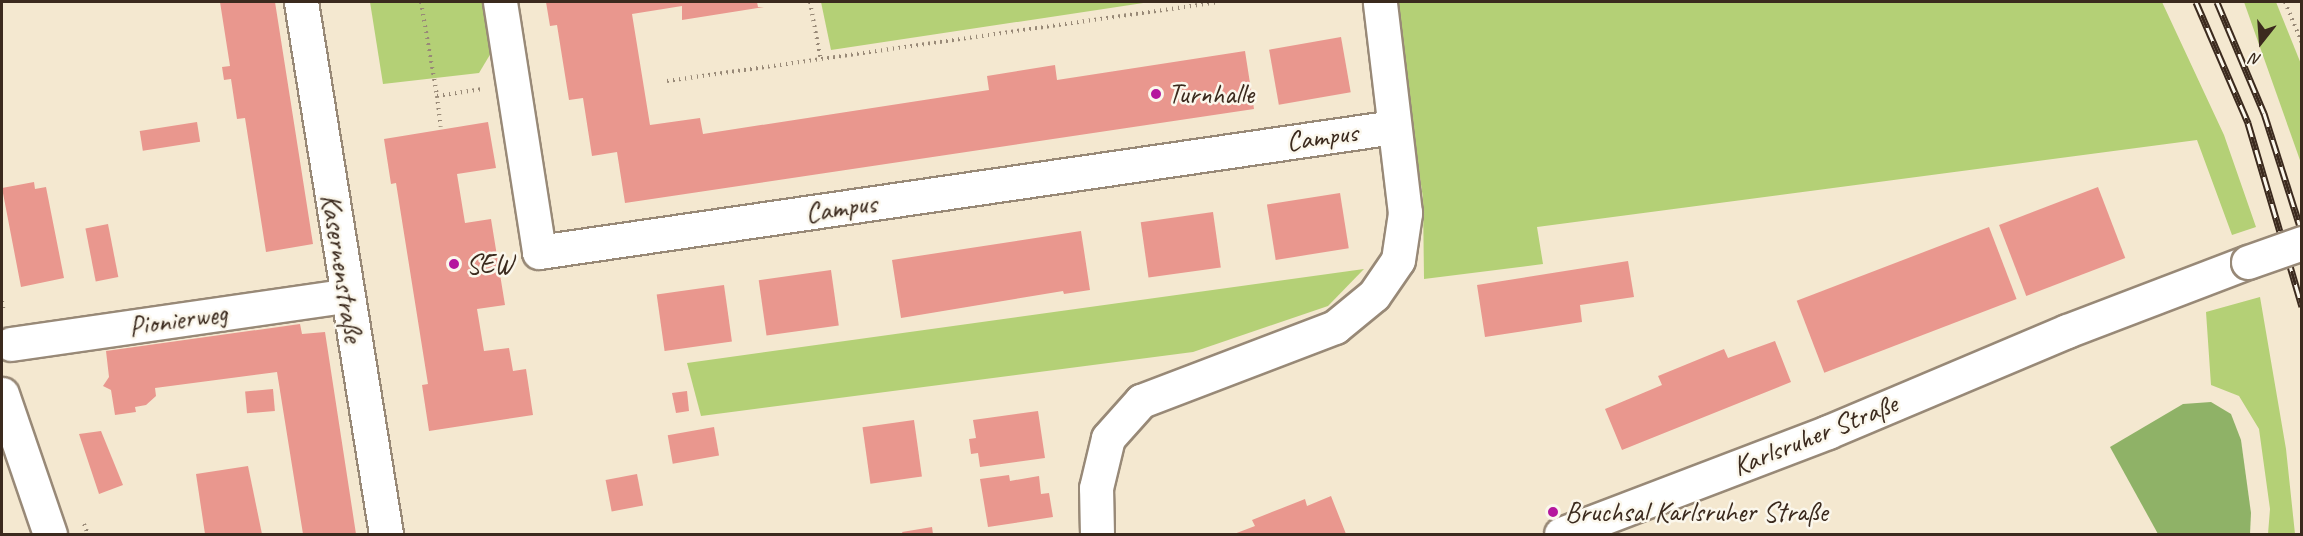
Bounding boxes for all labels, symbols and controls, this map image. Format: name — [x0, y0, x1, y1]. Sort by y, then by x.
north arrow — [2231, 12, 2291, 72]
text: N — [2248, 48, 2263, 70]
place label: Turnhalle — [1168, 77, 1254, 111]
marker: Turnhalle — [1149, 87, 1163, 101]
street label: Campus — [1284, 115, 1360, 159]
street label: Campus — [803, 186, 879, 230]
street label: Kasernenstraße — [314, 192, 370, 344]
place label: SEW — [466, 247, 514, 281]
marker: SEW — [447, 257, 461, 271]
street label: Pionierweg — [127, 296, 229, 344]
street label: Karlsruher Straße — [1728, 387, 1902, 483]
place label: Bruchsal Karlsruher Straße — [1565, 495, 1829, 529]
marker: Bruchsal Karlsruher Straße — [1546, 505, 1560, 519]

